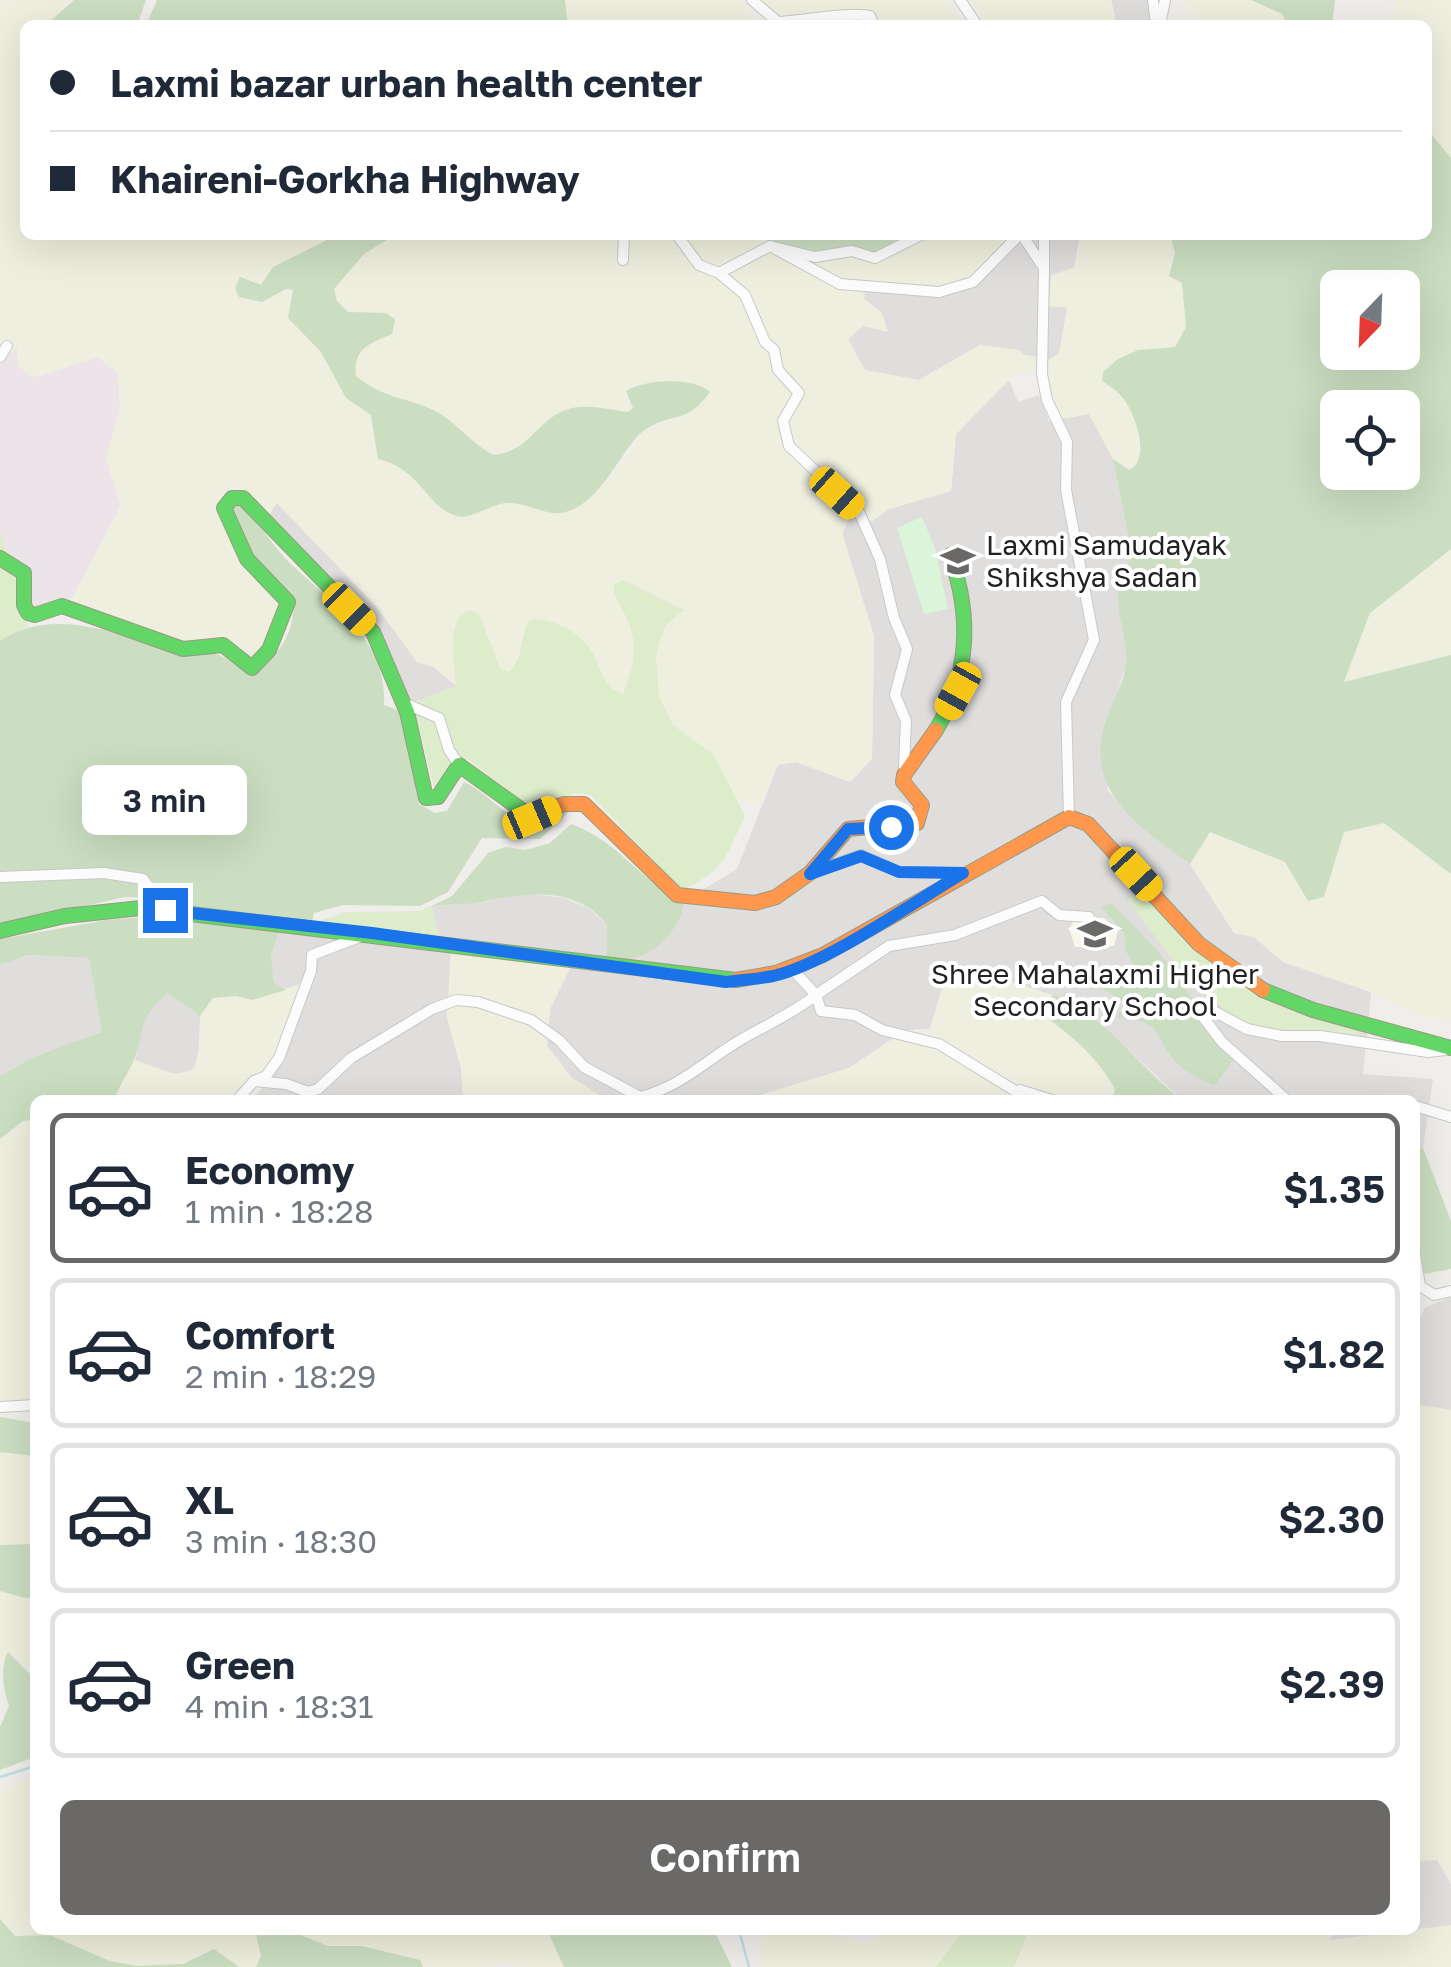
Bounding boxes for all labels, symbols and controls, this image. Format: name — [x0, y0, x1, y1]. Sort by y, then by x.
text: Laxmi bazar urban health center — [110, 60, 703, 105]
text: Khaireni-Gorkha Highway — [110, 156, 580, 201]
north arrow — [1320, 270, 1420, 370]
map controls — [1320, 270, 1420, 490]
button: locate — [1320, 390, 1420, 490]
car — [805, 462, 869, 524]
place label: Laxmi Samudayak Shikshya Sadan — [986, 528, 1227, 593]
school or university icon: Laxmi Samudayak Shikshya Sadan — [939, 542, 977, 580]
car — [317, 577, 381, 641]
car — [930, 657, 986, 725]
callout: 3 min — [82, 765, 248, 835]
text: 3 min — [123, 781, 206, 819]
car — [499, 792, 565, 844]
route start — [869, 805, 914, 850]
car — [1105, 842, 1167, 906]
route end — [143, 888, 188, 933]
school or university icon: Shree Mahalaxmi Higher Secondary School — [1076, 915, 1114, 953]
place label: Shree Mahalaxmi Higher Secondary School — [931, 957, 1259, 1022]
icon: car — [65, 1143, 155, 1233]
text: Economy — [185, 1147, 354, 1192]
text: $1.35 — [1283, 1166, 1385, 1211]
text: 1 min · 18:28 — [185, 1192, 373, 1230]
icon: car — [65, 1308, 155, 1398]
text: Comfort — [185, 1312, 335, 1357]
text: $1.82 — [1282, 1331, 1385, 1376]
text: 2 min · 18:29 — [185, 1357, 376, 1395]
icon: car — [65, 1473, 155, 1563]
text: XL — [185, 1477, 234, 1522]
text: $2.30 — [1278, 1496, 1385, 1541]
text: 3 min · 18:30 — [185, 1522, 377, 1560]
icon: car — [65, 1638, 155, 1728]
text: Green — [185, 1642, 295, 1687]
text: $2.39 — [1279, 1661, 1385, 1706]
text: 4 min · 18:31 — [185, 1687, 374, 1725]
button: Confirm — [60, 1800, 1390, 1915]

